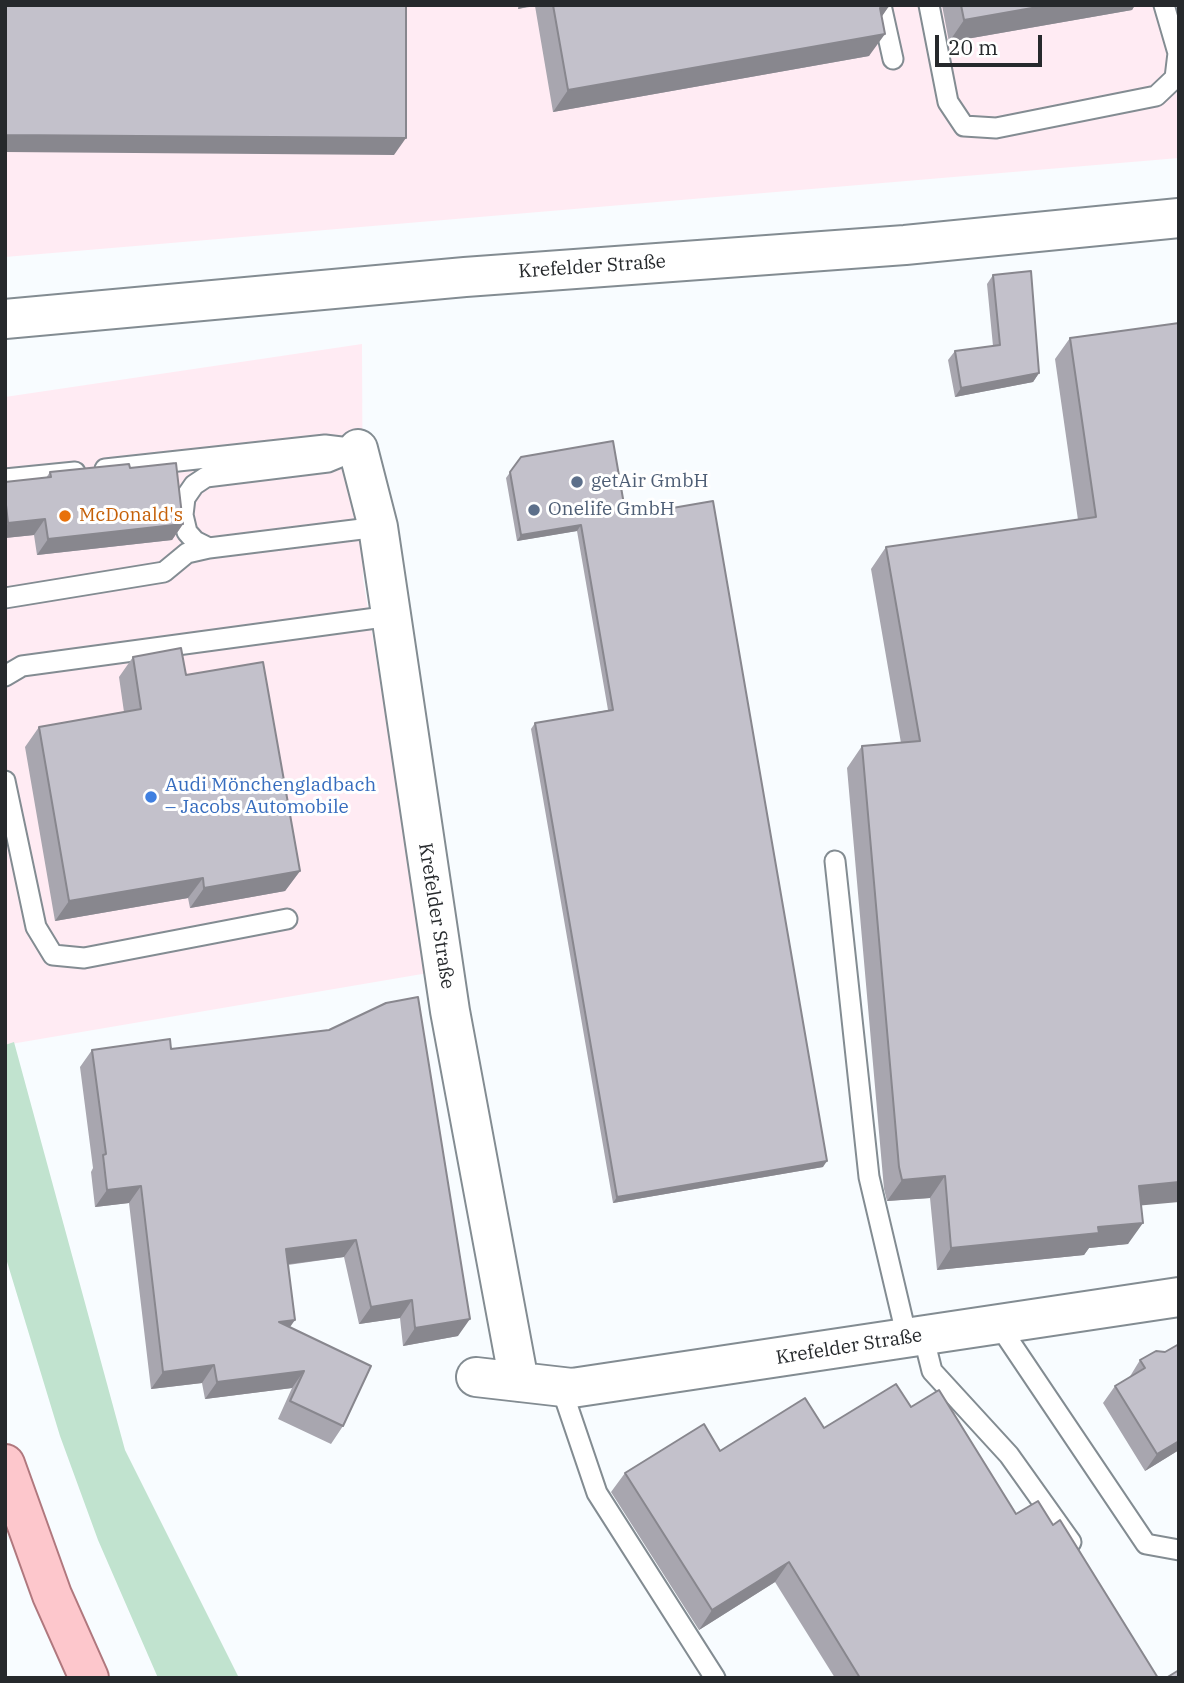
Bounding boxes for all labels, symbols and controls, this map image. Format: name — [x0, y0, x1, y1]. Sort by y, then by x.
scale bar — [939, 21, 1046, 65]
text: 20 m — [948, 33, 998, 61]
street label: Krefelder Straße — [518, 250, 666, 284]
place label: getAir GmbH — [591, 471, 708, 493]
marker: getAir GmbH — [569, 474, 585, 490]
place label: Onelife GmbH — [548, 499, 675, 521]
marker: Onelife GmbH — [526, 502, 542, 518]
place label: McDonald's — [79, 505, 183, 527]
marker: McDonald's — [57, 508, 73, 524]
place label: Audi Mönchengladbach – Jacobs Automobile — [165, 775, 376, 819]
marker: Audi Mönchengladbach – Jacobs Automobile — [143, 789, 159, 805]
street label: Krefelder Straße — [413, 841, 459, 991]
street label: Krefelder Straße — [774, 1324, 924, 1370]

